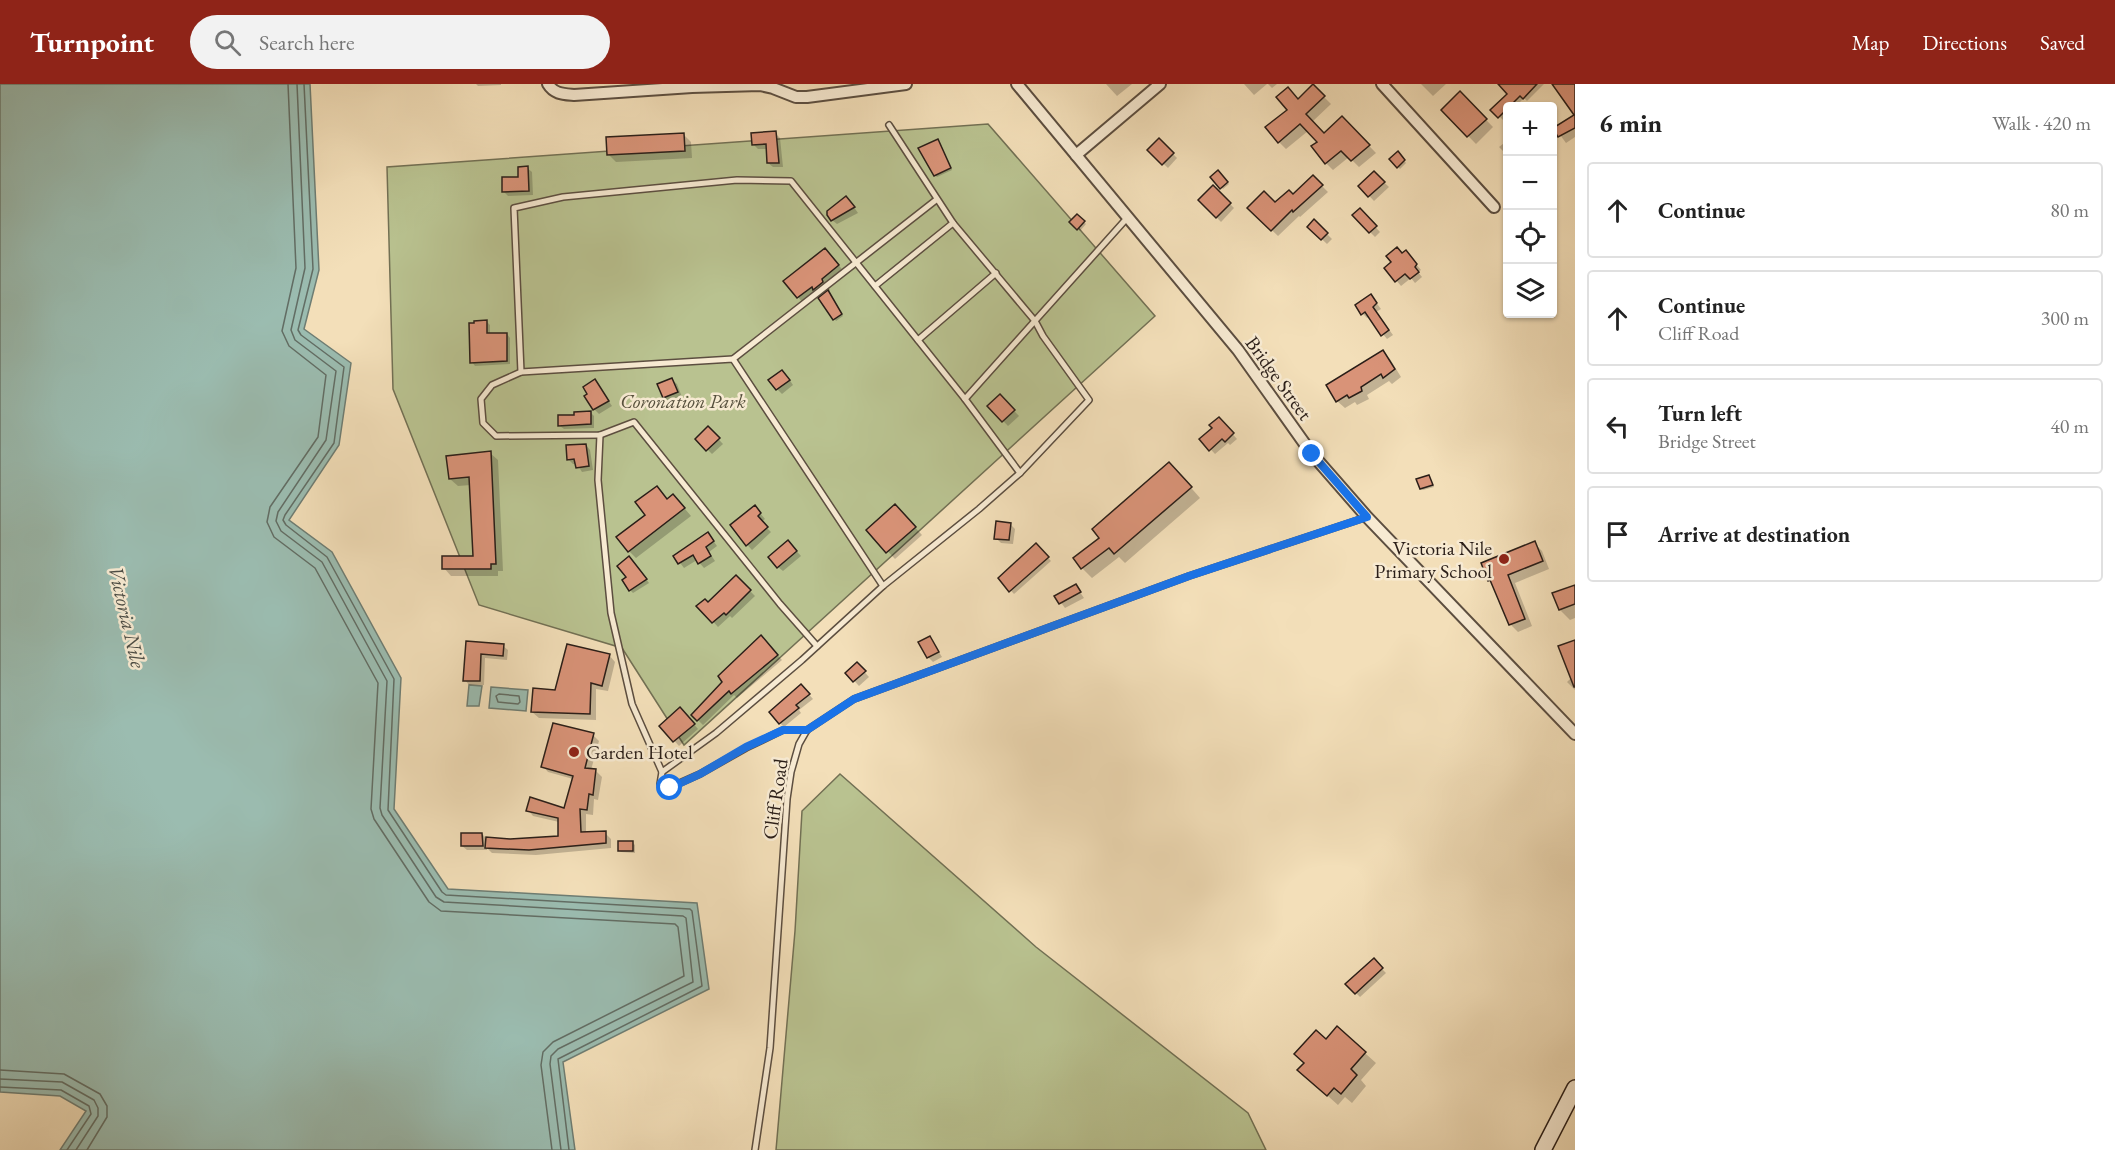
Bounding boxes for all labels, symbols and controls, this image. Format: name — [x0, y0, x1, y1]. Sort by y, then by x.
search box — [190, 15, 610, 69]
text: Turnpoint — [30, 24, 154, 60]
icon: search — [211, 26, 244, 59]
text: Search here — [259, 28, 355, 57]
text: Map — [1852, 29, 1889, 56]
text: Directions — [1922, 29, 2007, 56]
text: Saved — [2040, 29, 2085, 56]
map controls — [1503, 102, 1557, 318]
button: + — [1503, 102, 1557, 156]
text: 6 min — [1599, 106, 1662, 140]
text: Walk · 420 m — [1992, 110, 2091, 136]
button: − — [1503, 156, 1557, 210]
icon: ahead — [1601, 194, 1634, 227]
text: Continue — [1658, 196, 1745, 225]
text: 80 m — [2050, 197, 2089, 223]
button: locate — [1503, 210, 1557, 264]
button: layers — [1503, 264, 1557, 318]
text: Continue — [1658, 291, 1745, 320]
icon: ahead — [1601, 302, 1634, 335]
text: 300 m — [2041, 305, 2089, 331]
text: Cliff Road — [1658, 320, 1739, 346]
street label: Bridge Street — [1240, 331, 1319, 426]
park label: Coronation Park — [620, 388, 746, 414]
text: Turn left — [1658, 399, 1742, 428]
icon: left — [1601, 410, 1634, 443]
text: 40 m — [2050, 413, 2089, 439]
text: Bridge Street — [1658, 428, 1756, 454]
route end — [1298, 440, 1324, 466]
icon: arrive — [1601, 518, 1634, 551]
text: Arrive at destination — [1658, 520, 1850, 549]
place label: Victoria Nile Primary School — [1374, 535, 1492, 584]
marker: Victoria Nile Primary School — [1497, 552, 1511, 566]
water label: Victoria Nile — [103, 563, 153, 671]
place label: Garden Hotel — [586, 739, 693, 765]
marker: Garden Hotel — [567, 745, 581, 759]
street label: Cliff Road — [756, 756, 794, 841]
route start — [656, 774, 682, 800]

